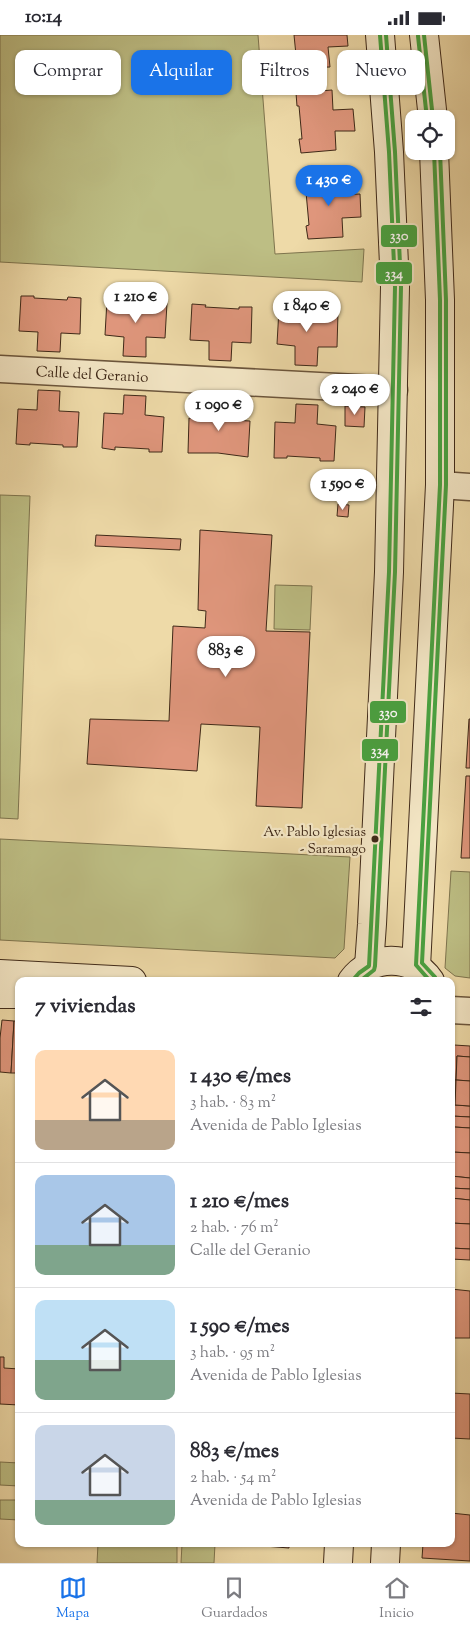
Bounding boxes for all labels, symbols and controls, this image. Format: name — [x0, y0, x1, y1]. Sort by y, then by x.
text: 10:14 — [25, 4, 62, 31]
chip: Comprar — [15, 50, 121, 95]
chip: Alquilar — [131, 50, 232, 95]
chip: Filtros — [242, 50, 327, 95]
chip: Nuevo — [337, 50, 425, 95]
map controls — [405, 110, 455, 160]
button: locate — [405, 110, 455, 160]
pin: 1 430 € — [283, 165, 375, 207]
text: 1 430 € — [307, 169, 351, 192]
line badge: 330 — [380, 224, 418, 248]
text: 330 — [390, 227, 409, 247]
line badge: 334 — [375, 261, 413, 285]
text: 334 — [385, 265, 403, 285]
pin: 1 210 € — [90, 281, 182, 324]
text: 1 210 € — [114, 286, 158, 309]
pin: 1 840 € — [261, 291, 353, 333]
text: 1 840 € — [284, 295, 330, 318]
street label: Calle del Geranio — [35, 362, 149, 389]
pin: 2 040 € — [309, 373, 401, 416]
text: 2 040 € — [331, 378, 379, 401]
pin: 1 090 € — [173, 389, 265, 432]
text: 1 090 € — [196, 394, 242, 417]
pin: 1 590 € — [297, 469, 389, 511]
text: 1 590 € — [321, 473, 365, 496]
pin: 883 € — [191, 635, 261, 678]
text: 883 € — [208, 640, 244, 663]
line badge: 330 — [369, 700, 407, 724]
text: 330 — [379, 704, 398, 724]
line badge: 334 — [361, 738, 399, 762]
text: 334 — [371, 742, 389, 762]
place label: Av. Pablo Iglesias - Saramago — [263, 823, 366, 860]
marker: Av. Pablo Iglesias - Saramago — [370, 834, 380, 844]
text: 7 viviendas — [35, 992, 135, 1022]
icon: filters — [407, 993, 435, 1021]
text: 1 430 €/mes — [190, 1062, 291, 1092]
icon: home — [75, 1070, 135, 1130]
text: 3 hab. · 83 m² — [190, 1092, 276, 1115]
text: Avenida de Pablo Iglesias — [190, 1115, 361, 1138]
text: 1 210 €/mes — [190, 1187, 289, 1217]
icon: home — [75, 1195, 135, 1255]
text: 2 hab. · 76 m² — [190, 1217, 279, 1240]
text: Calle del Geranio — [190, 1240, 310, 1263]
text: 1 590 €/mes — [190, 1312, 290, 1342]
icon: home — [75, 1320, 135, 1380]
text: 3 hab. · 95 m² — [190, 1342, 275, 1365]
text: Avenida de Pablo Iglesias — [190, 1365, 361, 1388]
text: 883 €/mes — [190, 1437, 279, 1467]
icon: home — [75, 1445, 135, 1505]
text: 2 hab. · 54 m² — [190, 1467, 276, 1490]
text: Avenida de Pablo Iglesias — [190, 1490, 361, 1513]
tab: Mapa — [56, 1574, 89, 1624]
tab: Guardados — [201, 1574, 267, 1624]
tab: Inicio — [379, 1574, 414, 1624]

